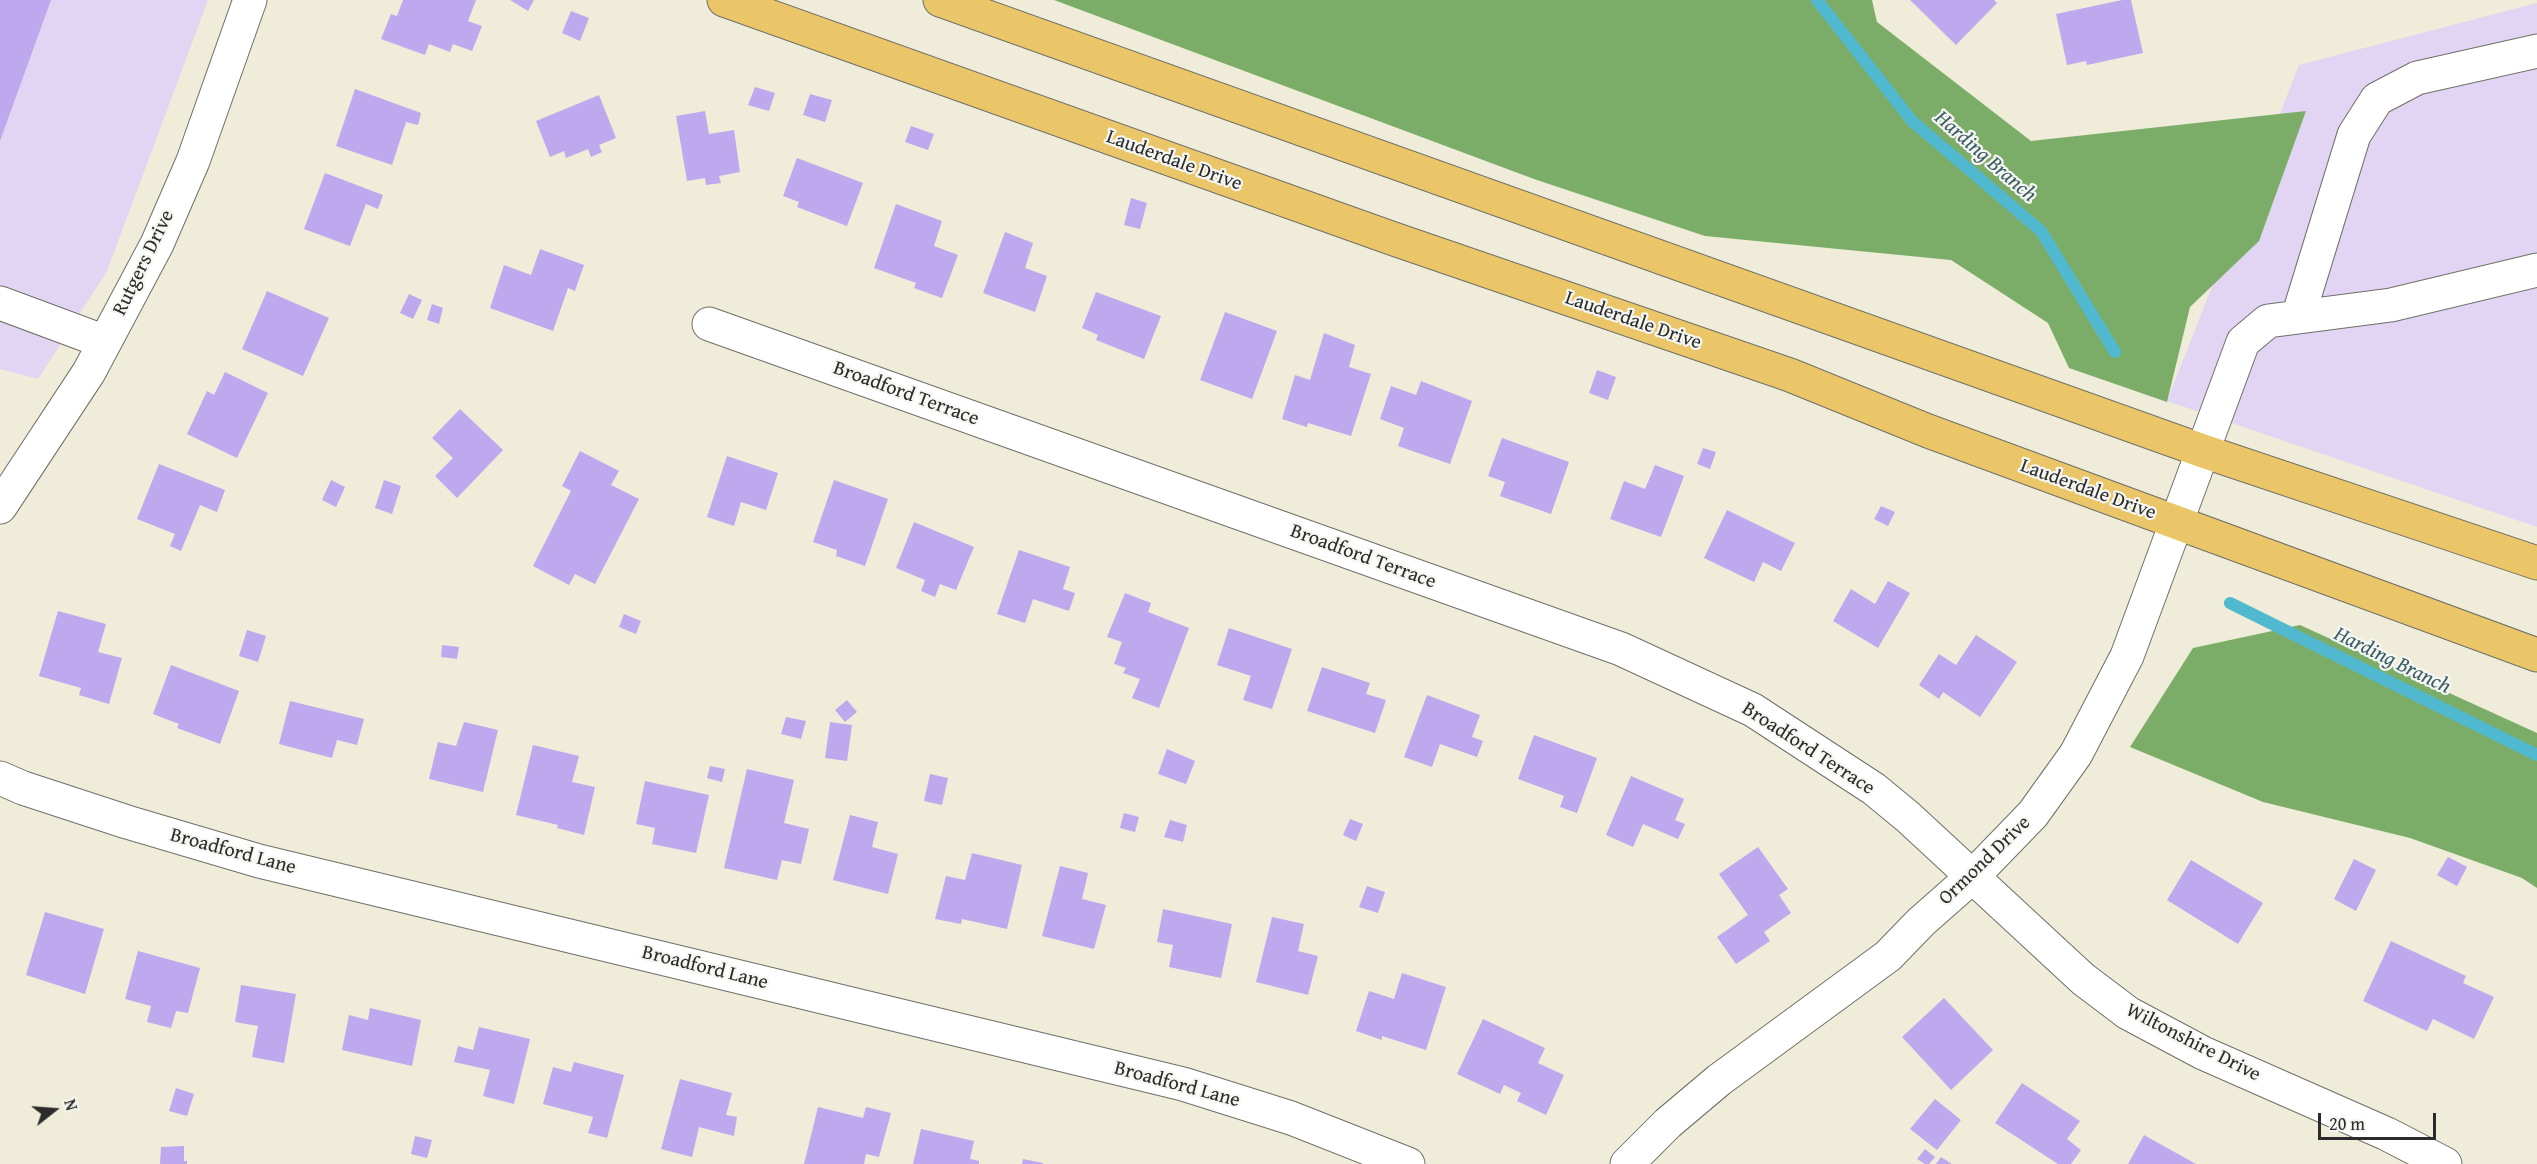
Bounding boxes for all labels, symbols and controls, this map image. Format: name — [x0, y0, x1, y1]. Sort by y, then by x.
water label: Harding Branch — [1929, 106, 2041, 208]
street label: Lauderdale Drive — [1103, 125, 1245, 197]
street label: Rutgers Drive — [108, 206, 180, 320]
street label: Lauderdale Drive — [1562, 286, 1704, 356]
street label: Broadford Terrace — [830, 357, 982, 431]
street label: Lauderdale Drive — [2017, 454, 2159, 526]
street label: Broadford Terrace — [1287, 520, 1439, 594]
water label: Harding Branch — [2329, 622, 2455, 700]
street label: Broadford Terrace — [1737, 697, 1879, 801]
street label: Ormond Drive — [1934, 811, 2036, 911]
street label: Broadford Lane — [168, 824, 298, 880]
street label: Broadford Lane — [639, 941, 771, 995]
street label: Wiltonshire Drive — [2122, 999, 2264, 1087]
street label: Broadford Lane — [1112, 1057, 1242, 1113]
north arrow — [24, 1080, 84, 1140]
text: N — [58, 1096, 84, 1113]
scale bar — [2321, 1101, 2440, 1139]
text: 20 m — [2329, 1110, 2365, 1137]

